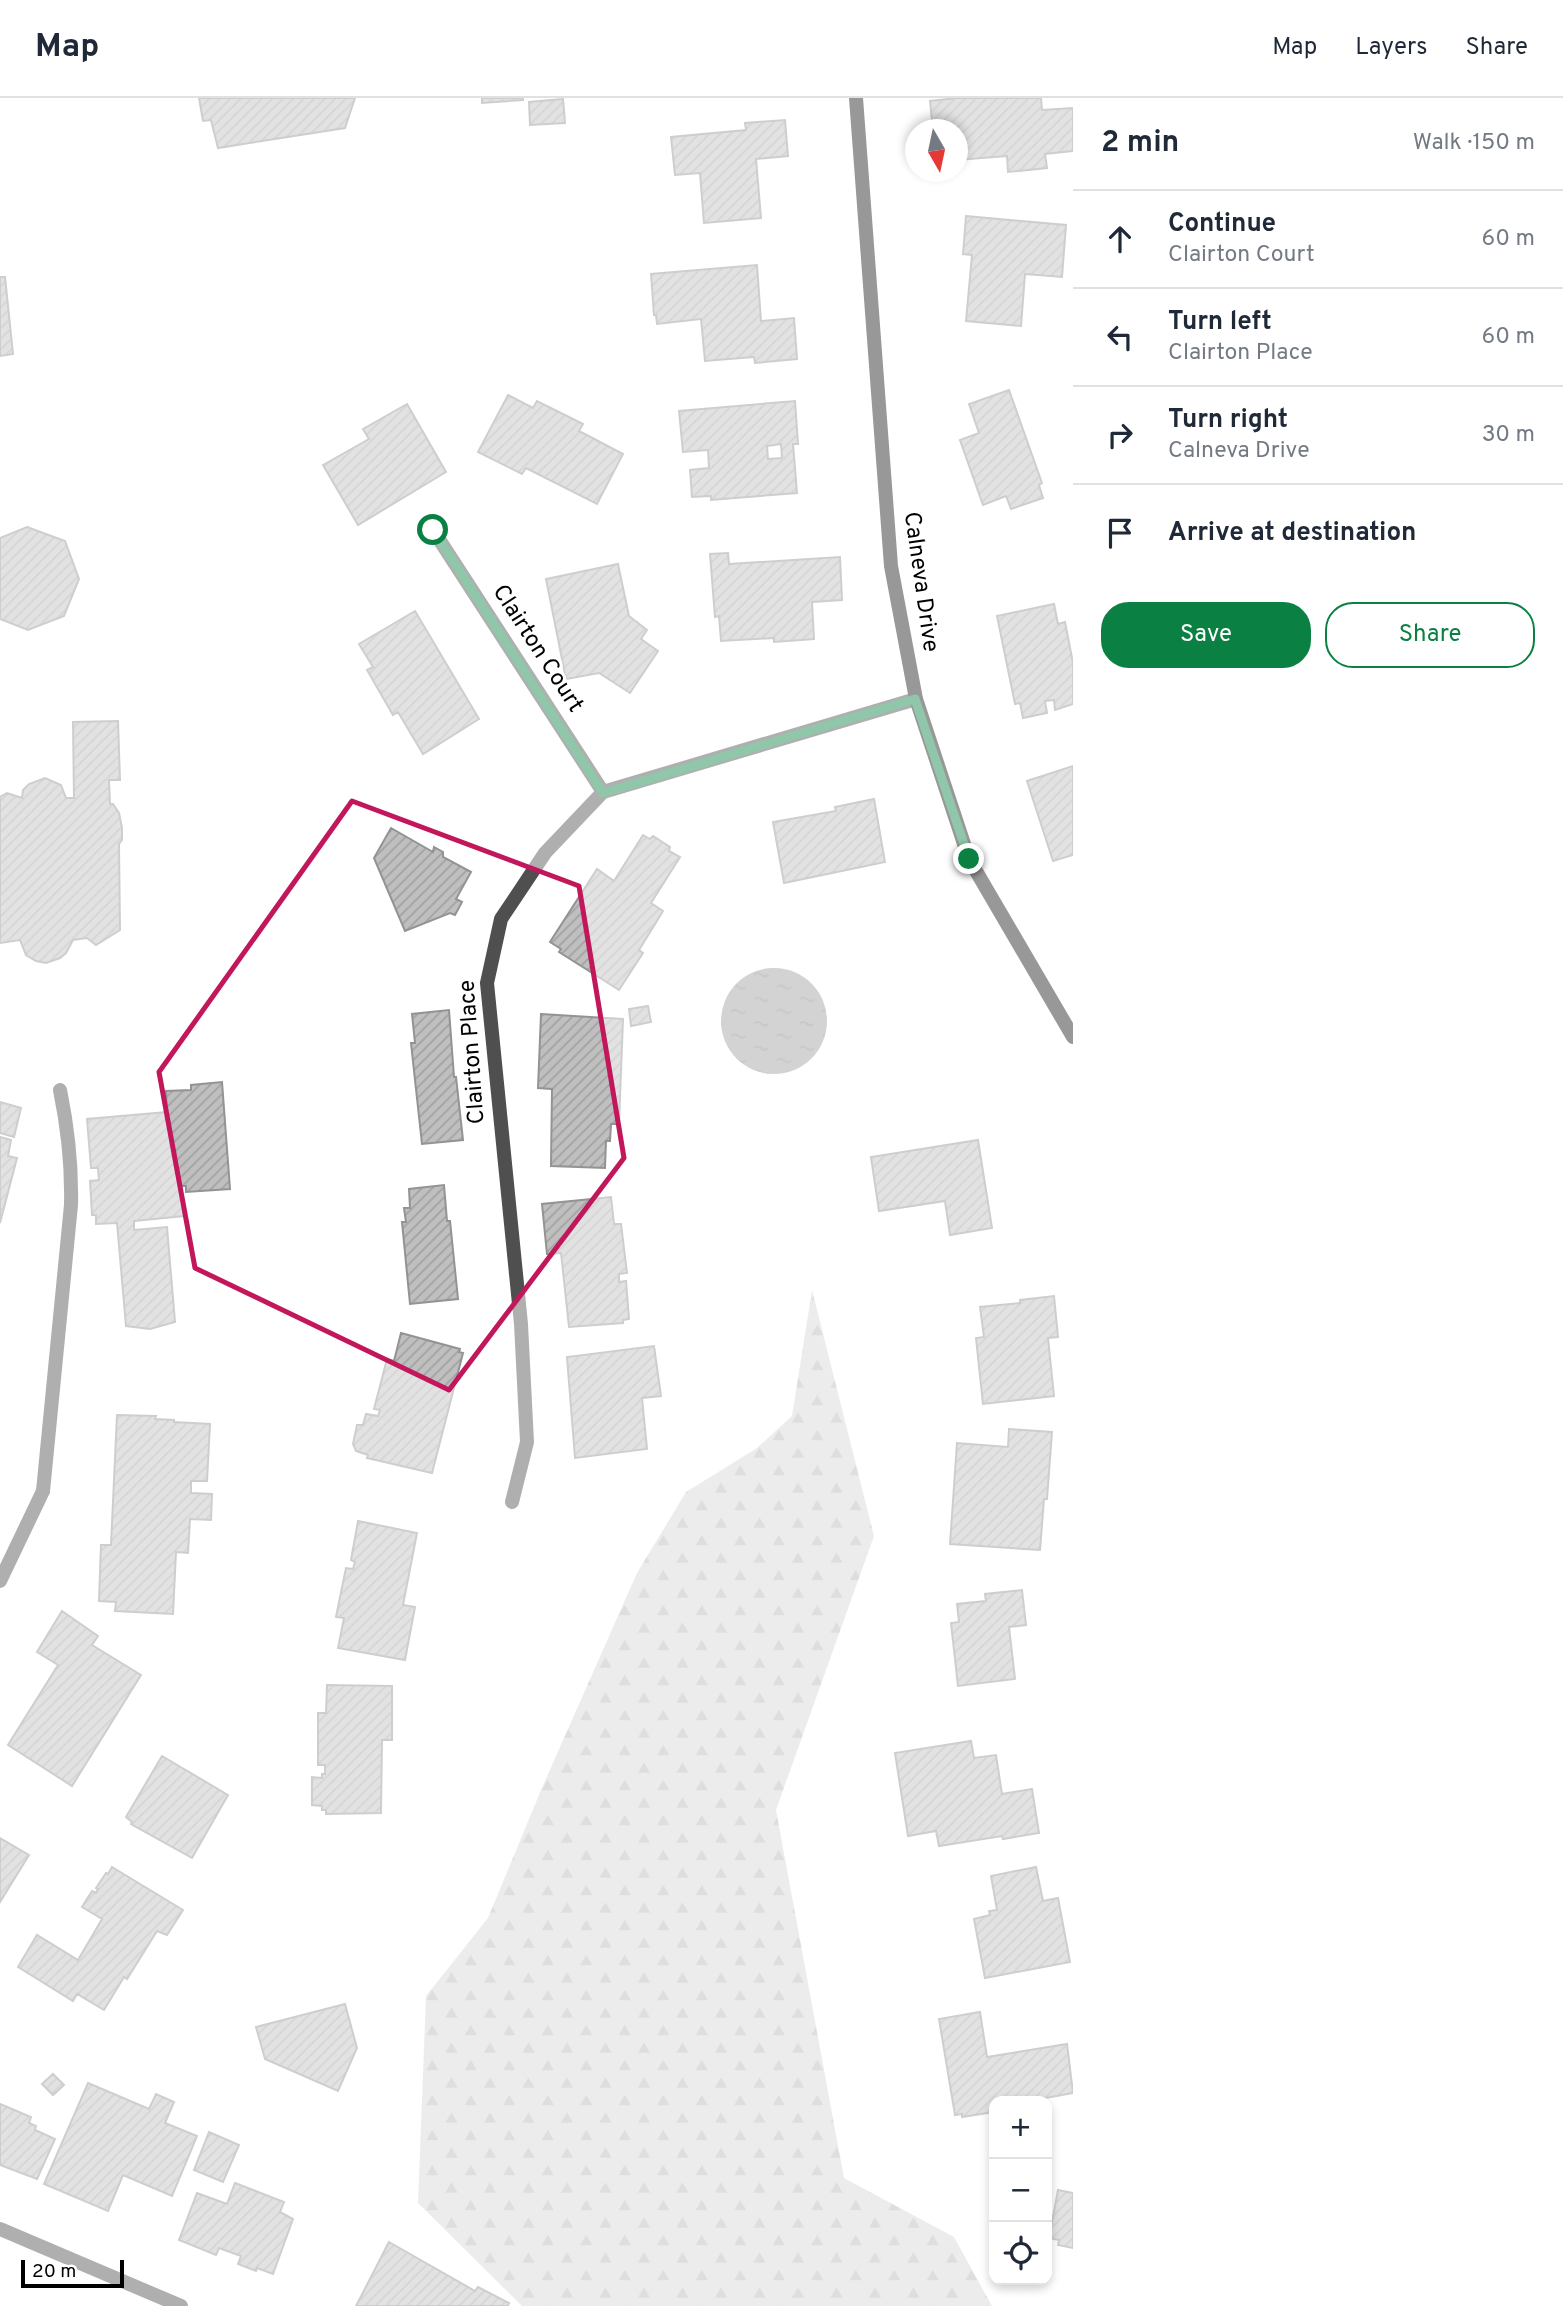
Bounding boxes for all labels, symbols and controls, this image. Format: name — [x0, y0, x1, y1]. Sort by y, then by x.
text: Map — [35, 27, 99, 69]
text: Map — [1272, 33, 1317, 63]
text: Layers — [1355, 33, 1427, 63]
text: Share — [1465, 33, 1528, 63]
north arrow — [905, 119, 968, 182]
text: 2 min — [1101, 125, 1179, 162]
text: Walk · 150 m — [1413, 129, 1535, 158]
text: Continue — [1168, 208, 1276, 241]
icon: ahead — [1101, 220, 1139, 258]
text: 60 m — [1482, 225, 1535, 254]
text: Clairton Court — [1168, 241, 1315, 270]
text: Turn left — [1168, 306, 1272, 339]
icon: left — [1101, 318, 1139, 356]
text: 60 m — [1482, 323, 1535, 352]
text: Clairton Place — [1168, 339, 1313, 368]
text: Turn right — [1168, 404, 1288, 437]
icon: right — [1101, 416, 1139, 454]
text: 30 m — [1482, 421, 1535, 450]
text: Calneva Drive — [1168, 437, 1310, 466]
street label: Calneva Drive — [896, 510, 944, 654]
route start — [417, 514, 448, 545]
icon: arrive — [1101, 514, 1139, 552]
text: Arrive at destination — [1168, 517, 1416, 550]
street label: Clairton Court — [485, 580, 589, 718]
button: Save — [1101, 602, 1311, 668]
button: Share — [1325, 602, 1535, 668]
route end — [953, 843, 984, 874]
street label: Clairton Place — [453, 979, 493, 1125]
map controls — [989, 2096, 1052, 2285]
button: + — [989, 2096, 1052, 2159]
button: − — [989, 2159, 1052, 2222]
button: locate — [989, 2222, 1052, 2285]
scale bar — [21, 2257, 124, 2289]
text: 20 m — [32, 2260, 76, 2284]

